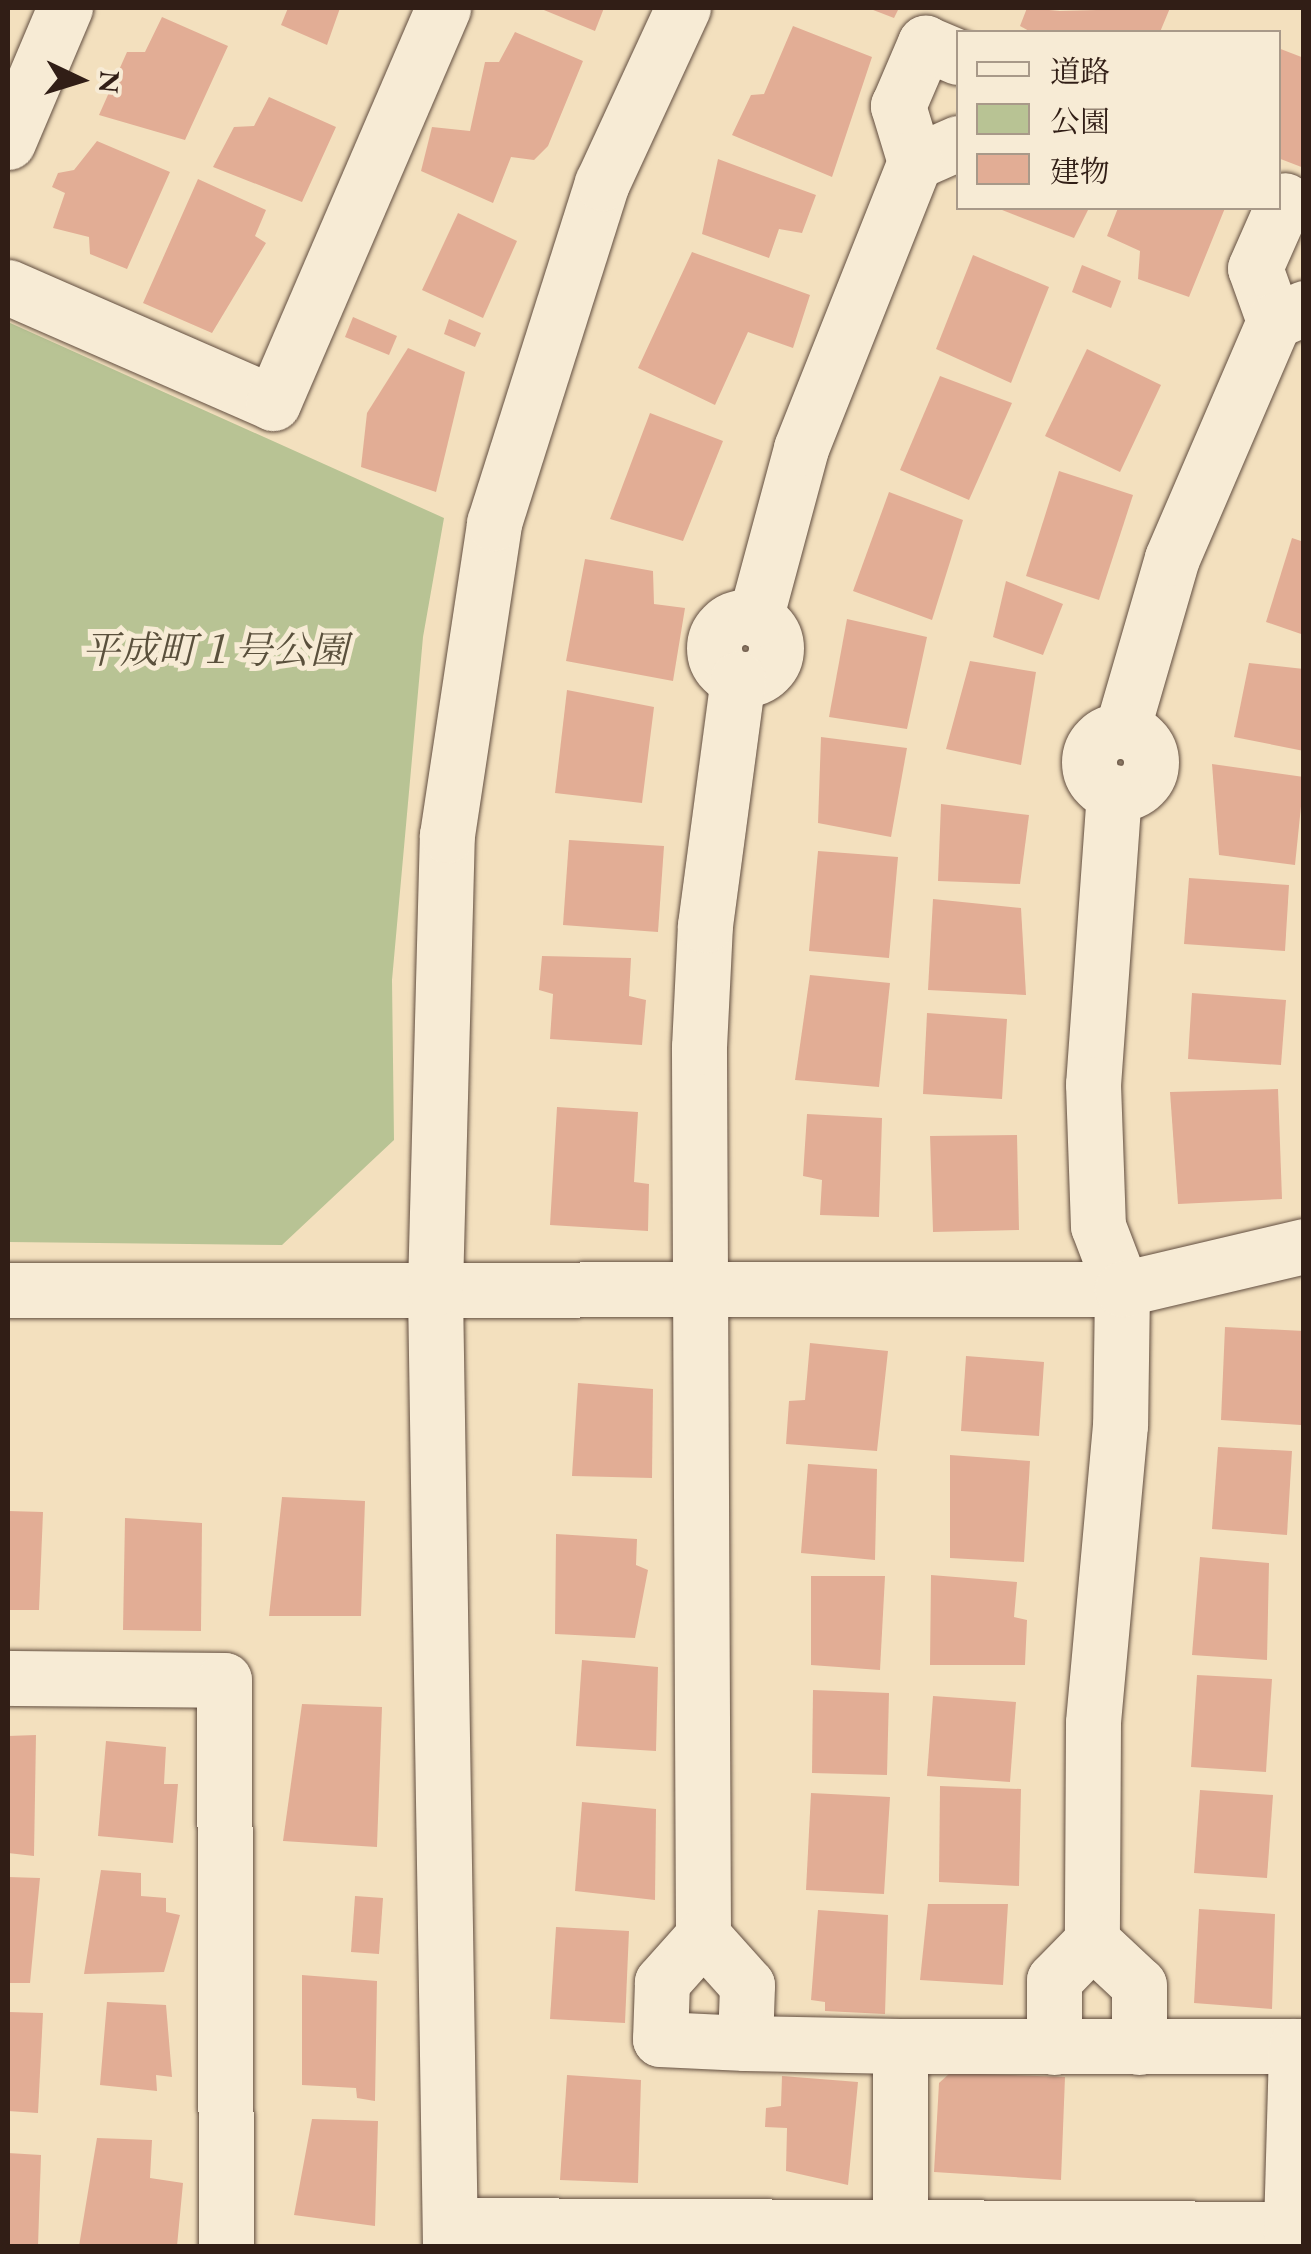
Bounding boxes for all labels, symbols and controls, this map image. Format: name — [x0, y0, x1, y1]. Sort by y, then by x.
north arrow — [30, 30, 130, 130]
legend — [956, 30, 1281, 210]
text: 道路 — [1050, 52, 1110, 91]
text: N — [91, 70, 129, 95]
text: 公園 — [1050, 102, 1110, 141]
text: 建物 — [1050, 152, 1110, 191]
park label: 平成町１号公園 — [82, 627, 348, 673]

